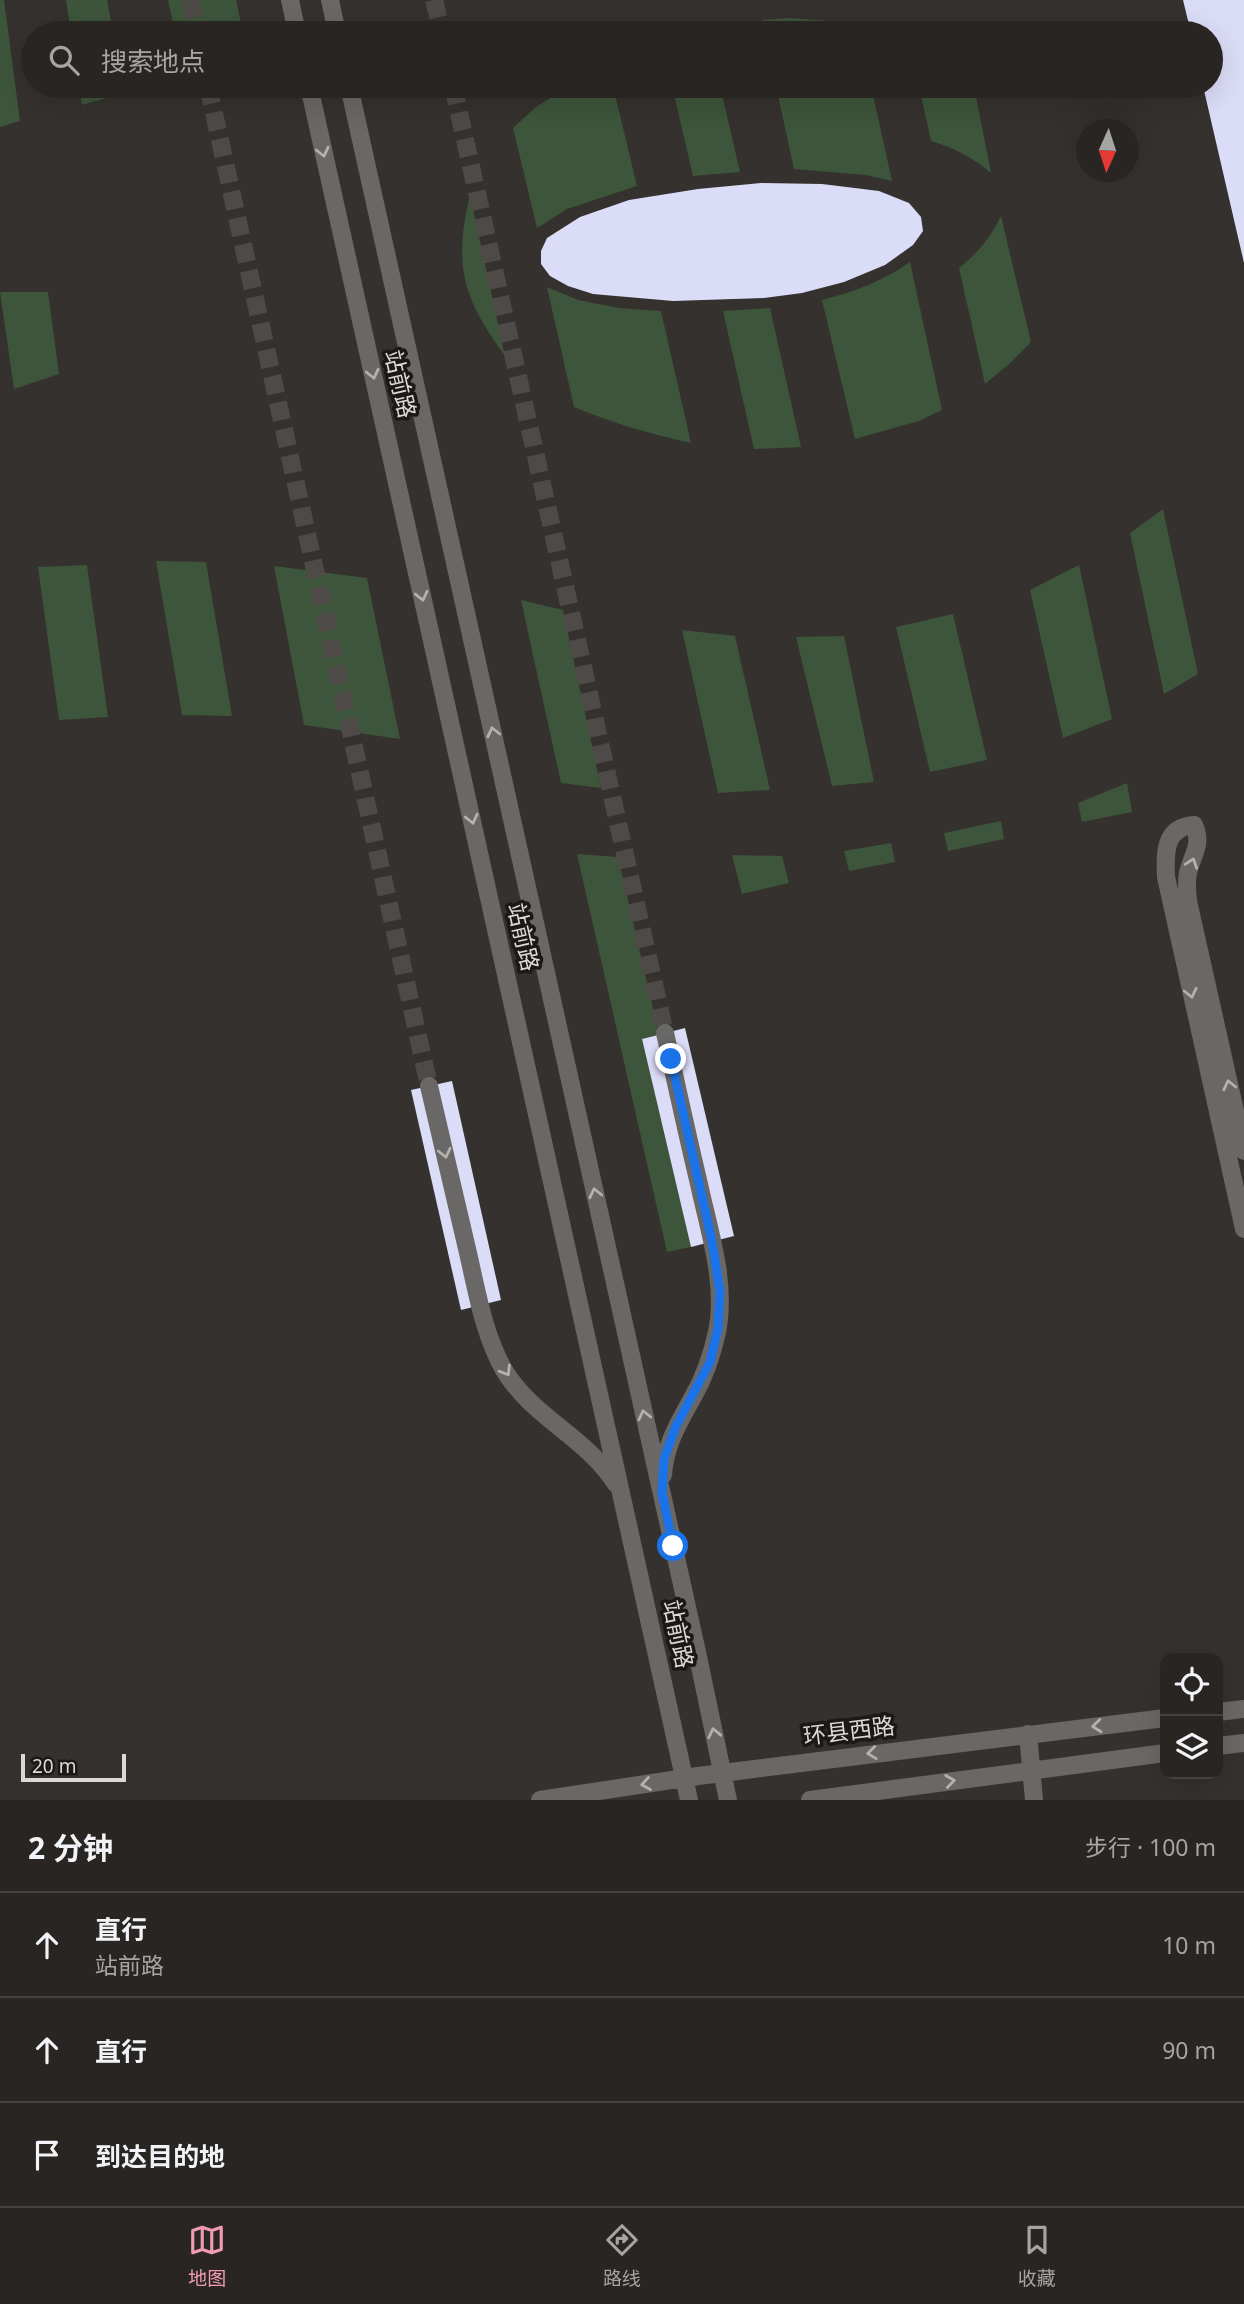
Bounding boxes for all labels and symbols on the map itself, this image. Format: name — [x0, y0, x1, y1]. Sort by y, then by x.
north arrow — [1076, 119, 1139, 182]
one-way arrow — [315, 146, 330, 158]
street label: 站前路 — [378, 347, 424, 421]
one-way arrow — [365, 368, 379, 380]
one-way arrow — [414, 590, 429, 602]
one-way arrow — [486, 726, 501, 738]
one-way arrow — [463, 813, 478, 825]
one-way arrow — [1184, 857, 1198, 869]
street label: 站前路 — [501, 900, 547, 974]
one-way arrow — [1183, 987, 1198, 999]
route end — [655, 1043, 686, 1074]
one-way arrow — [1223, 1079, 1237, 1091]
one-way arrow — [436, 1147, 451, 1159]
one-way arrow — [589, 1187, 603, 1199]
one-way arrow — [498, 1363, 511, 1376]
one-way arrow — [638, 1409, 653, 1421]
route start — [657, 1530, 688, 1561]
street label: 站前路 — [656, 1597, 702, 1671]
street label: 环县西路 — [801, 1709, 896, 1751]
one-way arrow — [1092, 1718, 1103, 1733]
one-way arrow — [707, 1727, 722, 1739]
one-way arrow — [866, 1745, 877, 1760]
scale bar — [21, 1751, 126, 1783]
one-way arrow — [944, 1774, 956, 1789]
one-way arrow — [640, 1776, 652, 1791]

